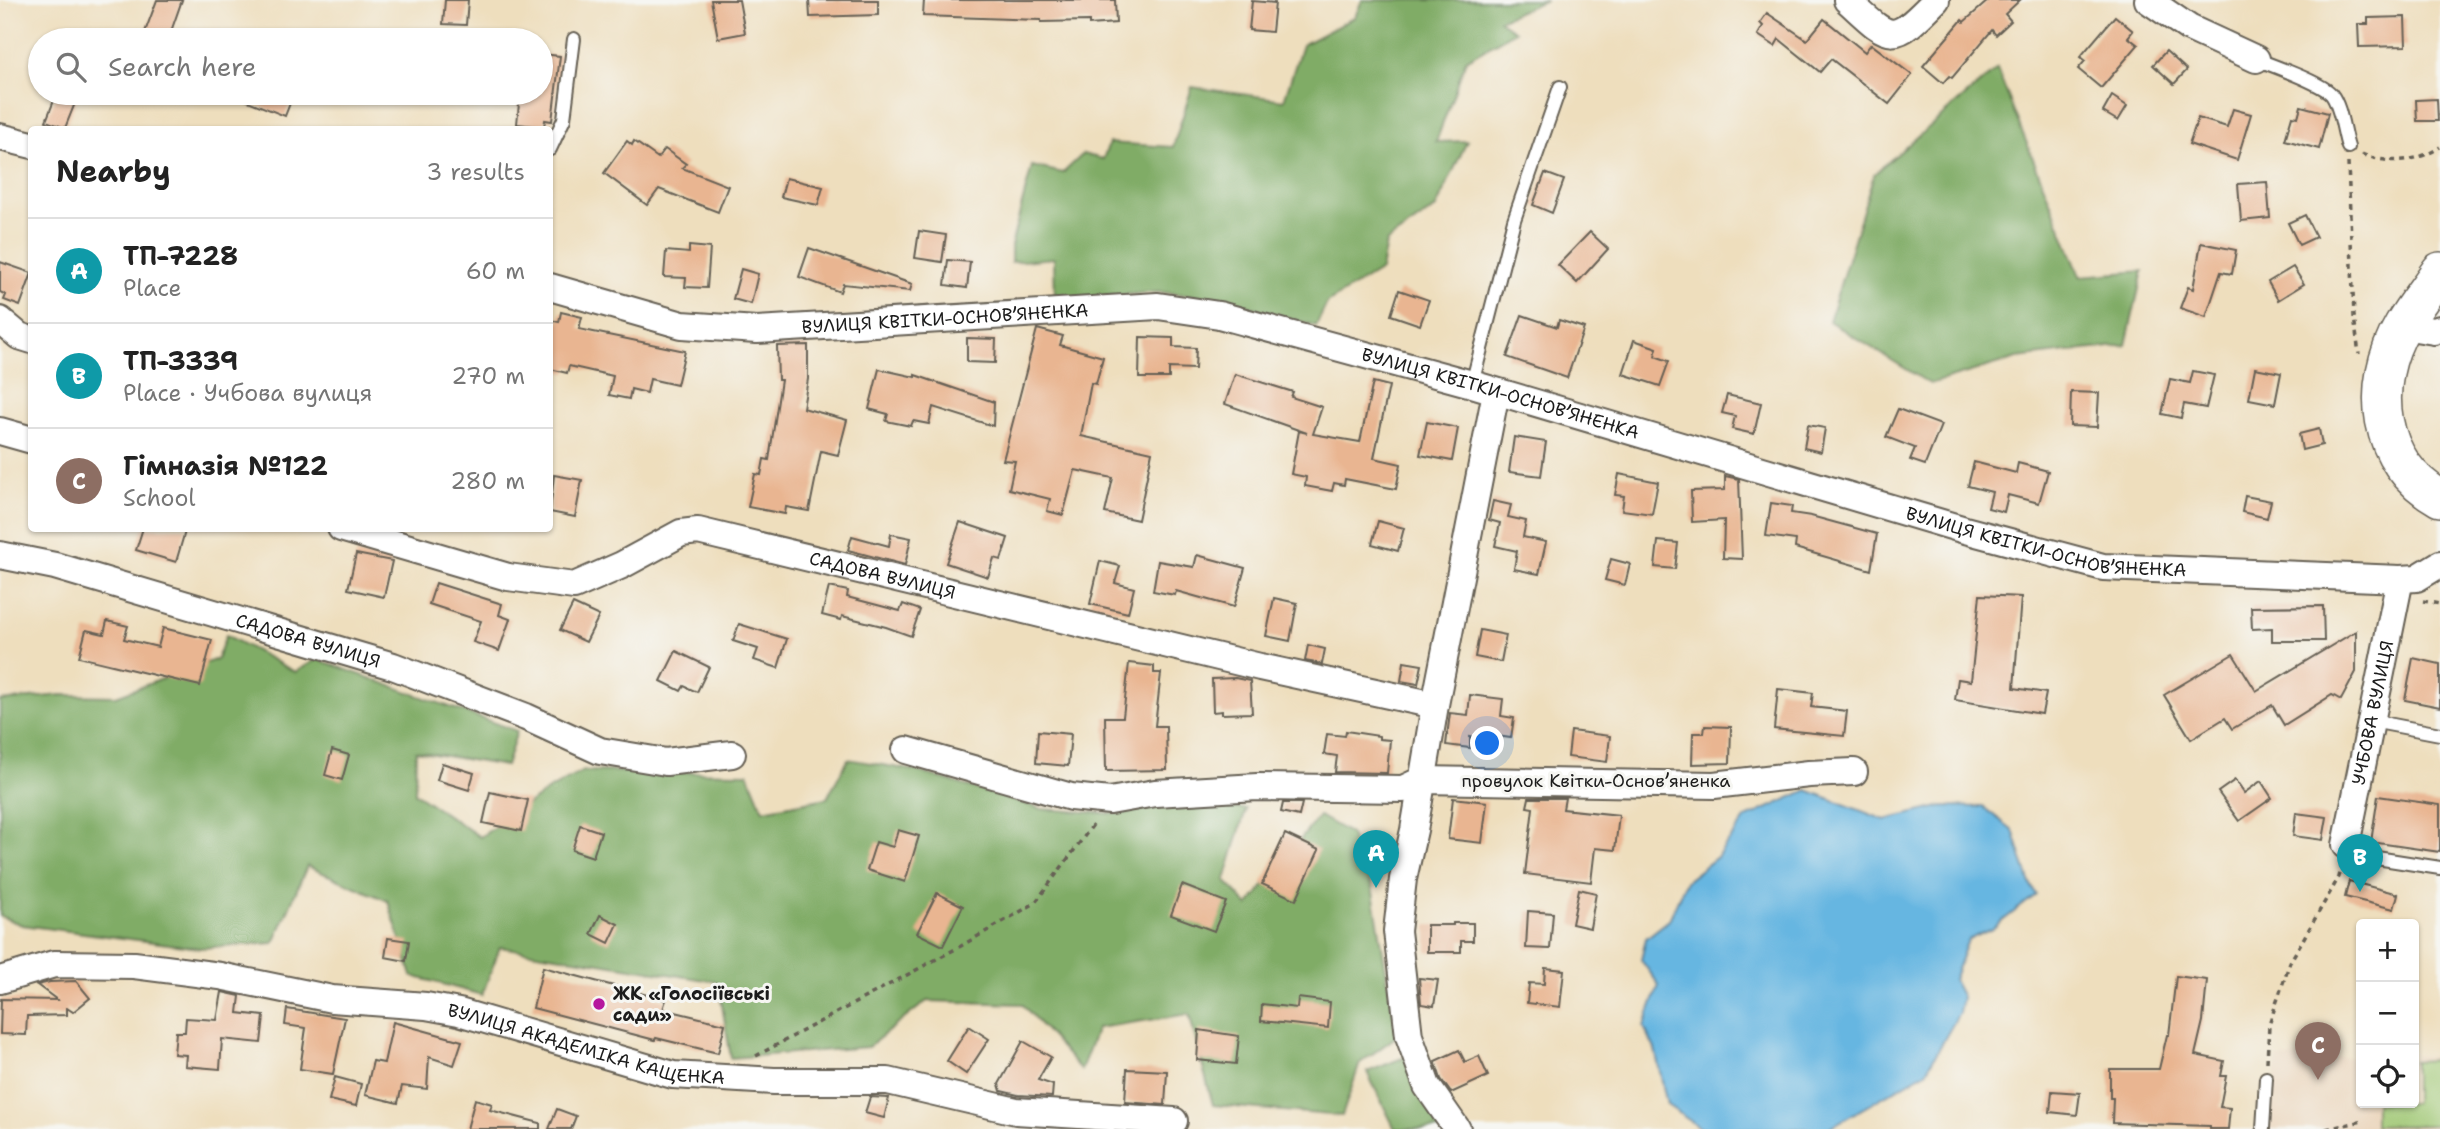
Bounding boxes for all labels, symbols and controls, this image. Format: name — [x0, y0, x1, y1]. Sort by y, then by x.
search box — [28, 28, 553, 105]
icon: search — [52, 48, 90, 86]
text: Search here — [108, 49, 257, 84]
text: Nearby — [56, 151, 171, 192]
text: 3 results — [426, 157, 525, 187]
text: ТП-7228 — [123, 238, 238, 273]
text: A — [70, 256, 88, 286]
text: 60 m — [466, 256, 525, 286]
text: Place — [123, 273, 182, 303]
street label: ВУЛИЦЯ КВІТКИ-ОСНОВ’ЯНЕНКА — [801, 298, 1089, 339]
street label: ВУЛИЦЯ КВІТКИ-ОСНОВ’ЯНЕНКА — [1359, 342, 1642, 445]
text: ТП-3339 — [123, 343, 238, 378]
text: B — [72, 361, 86, 391]
text: 270 m — [451, 361, 525, 391]
text: Place · Учбова вулиця — [123, 378, 373, 408]
text: Гімназія №122 — [123, 448, 328, 483]
text: C — [72, 466, 86, 496]
text: 280 m — [450, 466, 525, 496]
text: School — [123, 483, 195, 513]
street label: ВУЛИЦЯ КВІТКИ-ОСНОВ’ЯНЕНКА — [1903, 501, 2187, 582]
street label: САДОВА ВУЛИЦЯ — [807, 546, 958, 605]
street label: САДОВА ВУЛИЦЯ — [233, 608, 383, 674]
street label: УЧБОВА ВУЛИЦЯ — [2346, 638, 2399, 787]
your location — [1470, 726, 1504, 760]
street label: провулок Квітки-Основʼяненка — [1461, 769, 1731, 793]
pin: A — [1353, 830, 1399, 888]
pin: B — [2337, 834, 2383, 892]
map controls — [2356, 919, 2419, 1108]
button: + — [2356, 919, 2419, 982]
place label: ЖК «Голосіївські сади» — [613, 982, 770, 1027]
button: − — [2356, 982, 2419, 1045]
marker: ЖК «Голосіївські сади» — [591, 996, 607, 1012]
street label: ВУЛИЦЯ АКАДЕМІКА КАЩЕНКА — [446, 998, 725, 1090]
pin: C — [2295, 1022, 2341, 1080]
button: locate — [2356, 1045, 2419, 1108]

